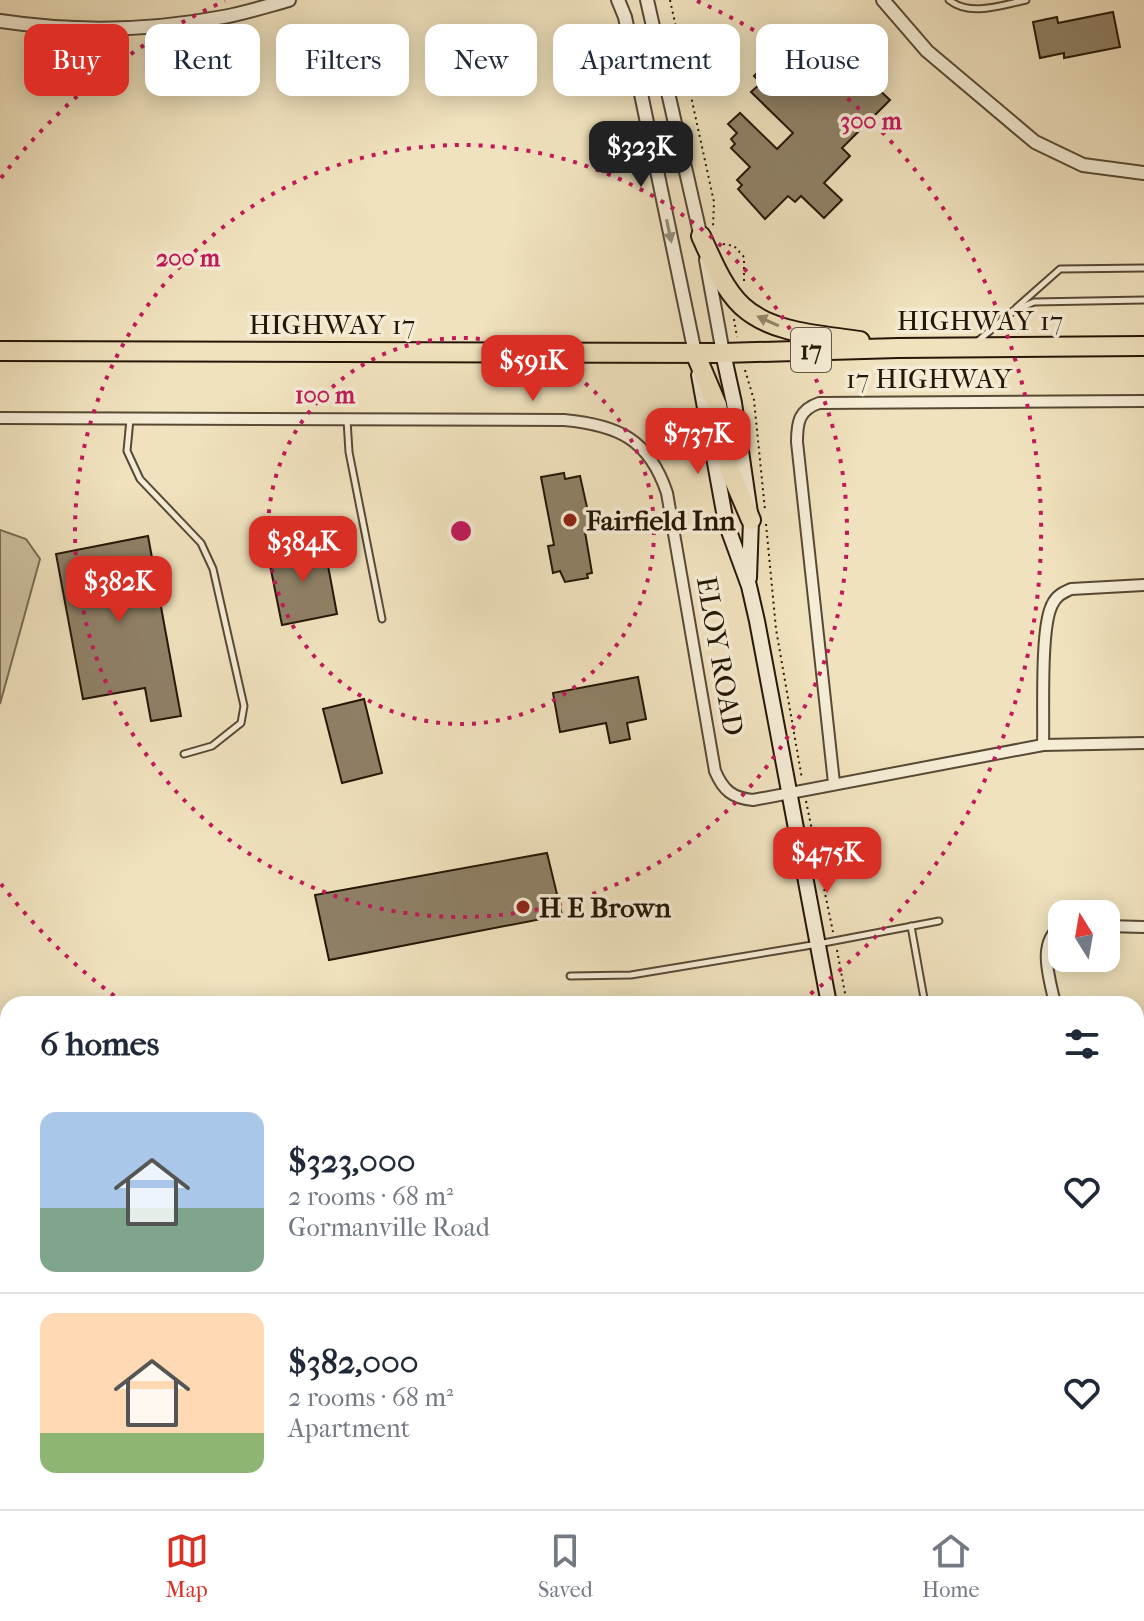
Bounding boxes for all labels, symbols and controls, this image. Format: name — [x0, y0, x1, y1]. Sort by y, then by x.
chip: Buy — [24, 24, 129, 96]
chip: Rent — [145, 24, 260, 96]
chip: Filters — [276, 24, 409, 96]
chip: New — [425, 24, 537, 96]
chip: Apartment — [553, 24, 740, 96]
chip: House — [756, 24, 888, 96]
text: 300 m — [840, 107, 903, 135]
pin: $323K — [585, 121, 697, 189]
text: $323K — [607, 131, 675, 162]
one-way arrow — [663, 219, 676, 244]
text: 200 m — [156, 244, 221, 272]
street label: HIGHWAY 17 — [897, 304, 1063, 337]
street label: HIGHWAY 17 — [249, 308, 415, 341]
one-way arrow — [756, 314, 779, 328]
road number: 17 — [791, 328, 831, 372]
pin: $591K — [477, 335, 589, 403]
text: $591K — [499, 345, 567, 376]
street label: 17 HIGHWAY — [846, 362, 1013, 395]
text: 100 m — [295, 381, 356, 409]
pin: $737K — [642, 408, 754, 476]
text: $737K — [664, 418, 732, 449]
place label: Fairfield Inn — [586, 504, 736, 537]
marker: Fairfield Inn — [561, 511, 579, 529]
pin: $384K — [247, 516, 359, 584]
centre of rings — [447, 517, 475, 545]
text: $384K — [267, 526, 339, 557]
pin: $382K — [63, 556, 175, 624]
text: $382K — [84, 566, 154, 597]
street label: ELOY ROAD — [690, 574, 750, 738]
pin: $475K — [771, 827, 883, 895]
text: $475K — [791, 837, 863, 868]
place label: H E Brown — [539, 891, 672, 924]
marker: H E Brown — [514, 898, 532, 916]
north arrow — [1048, 900, 1120, 972]
map controls — [1048, 900, 1120, 972]
icon: filters — [1060, 1022, 1104, 1066]
text: 6 homes — [40, 1024, 159, 1064]
text: $323,000 — [288, 1141, 415, 1181]
icon: home — [104, 1144, 200, 1240]
icon: heart — [1060, 1170, 1104, 1214]
text: 2 rooms · 68 m² — [288, 1181, 453, 1212]
text: Gormanville Road — [288, 1212, 490, 1243]
text: $382,000 — [288, 1342, 419, 1382]
icon: home — [104, 1345, 200, 1441]
icon: heart — [1060, 1371, 1104, 1415]
text: 2 rooms · 68 m² — [288, 1382, 453, 1413]
text: Apartment — [288, 1413, 410, 1444]
tab: Map — [165, 1529, 209, 1603]
tab: Saved — [538, 1529, 593, 1603]
tab: Home — [922, 1529, 979, 1603]

